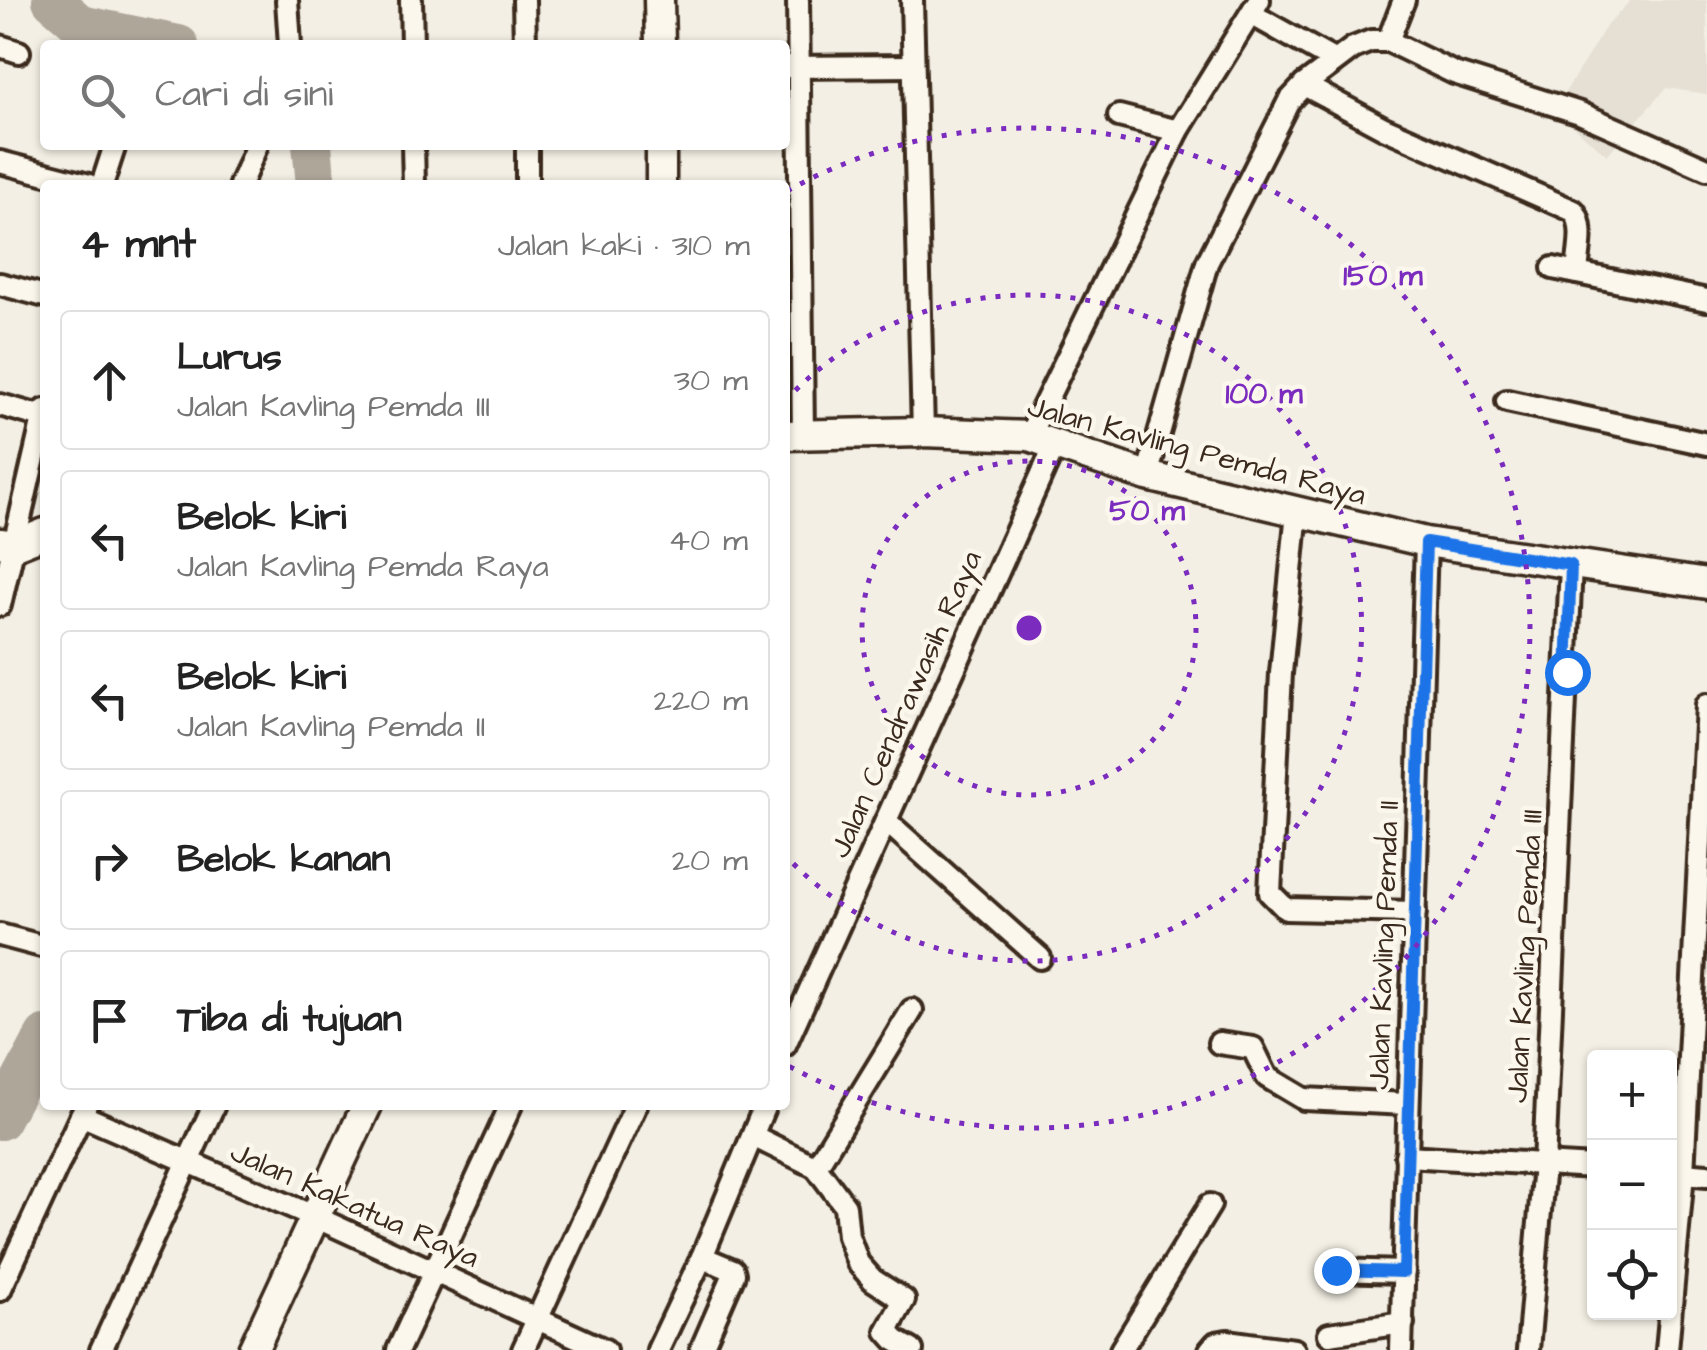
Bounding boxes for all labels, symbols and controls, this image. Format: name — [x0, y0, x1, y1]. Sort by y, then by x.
search box — [40, 40, 790, 150]
icon: search — [75, 68, 130, 123]
text: Cari di sini — [155, 69, 333, 121]
text: 4 mnt — [80, 216, 196, 274]
text: Jalan kaki · 310 m — [498, 223, 750, 268]
text: 150 m — [1343, 255, 1423, 297]
text: Lurus — [177, 332, 282, 384]
icon: ahead — [82, 353, 137, 408]
text: 30 m — [674, 358, 748, 403]
text: 100 m — [1225, 373, 1303, 415]
text: Jalan Kavling Pemda III — [177, 384, 490, 429]
street label: Jalan Kavling Pemda Raya — [1023, 386, 1371, 517]
text: 50 m — [1109, 490, 1185, 532]
text: Belok kiri — [177, 492, 346, 544]
icon: left — [82, 513, 137, 568]
text: 40 m — [668, 518, 748, 563]
text: Jalan Kavling Pemda Raya — [177, 544, 549, 589]
street label: Jalan Cendrawasih Raya — [819, 544, 994, 865]
centre of rings — [1011, 610, 1047, 646]
route start — [1545, 650, 1591, 696]
text: Belok kiri — [177, 652, 346, 704]
icon: left — [82, 673, 137, 728]
text: 220 m — [653, 678, 748, 723]
text: Jalan Kavling Pemda II — [177, 704, 486, 749]
street label: Jalan Kavling Pemda II — [1358, 800, 1411, 1090]
street label: Jalan Kavling Pemda III — [1496, 808, 1555, 1104]
icon: right — [82, 833, 137, 888]
text: Belok kanan — [177, 834, 391, 886]
text: 20 m — [672, 838, 748, 883]
icon: arrive — [82, 993, 137, 1048]
text: Tiba di tujuan — [177, 994, 402, 1046]
map controls — [1587, 1050, 1677, 1320]
button: + — [1587, 1050, 1677, 1140]
street label: Jalan Kakatua Raya — [223, 1131, 486, 1280]
button: − — [1587, 1140, 1677, 1230]
button: locate — [1587, 1230, 1677, 1320]
route end — [1314, 1248, 1360, 1294]

